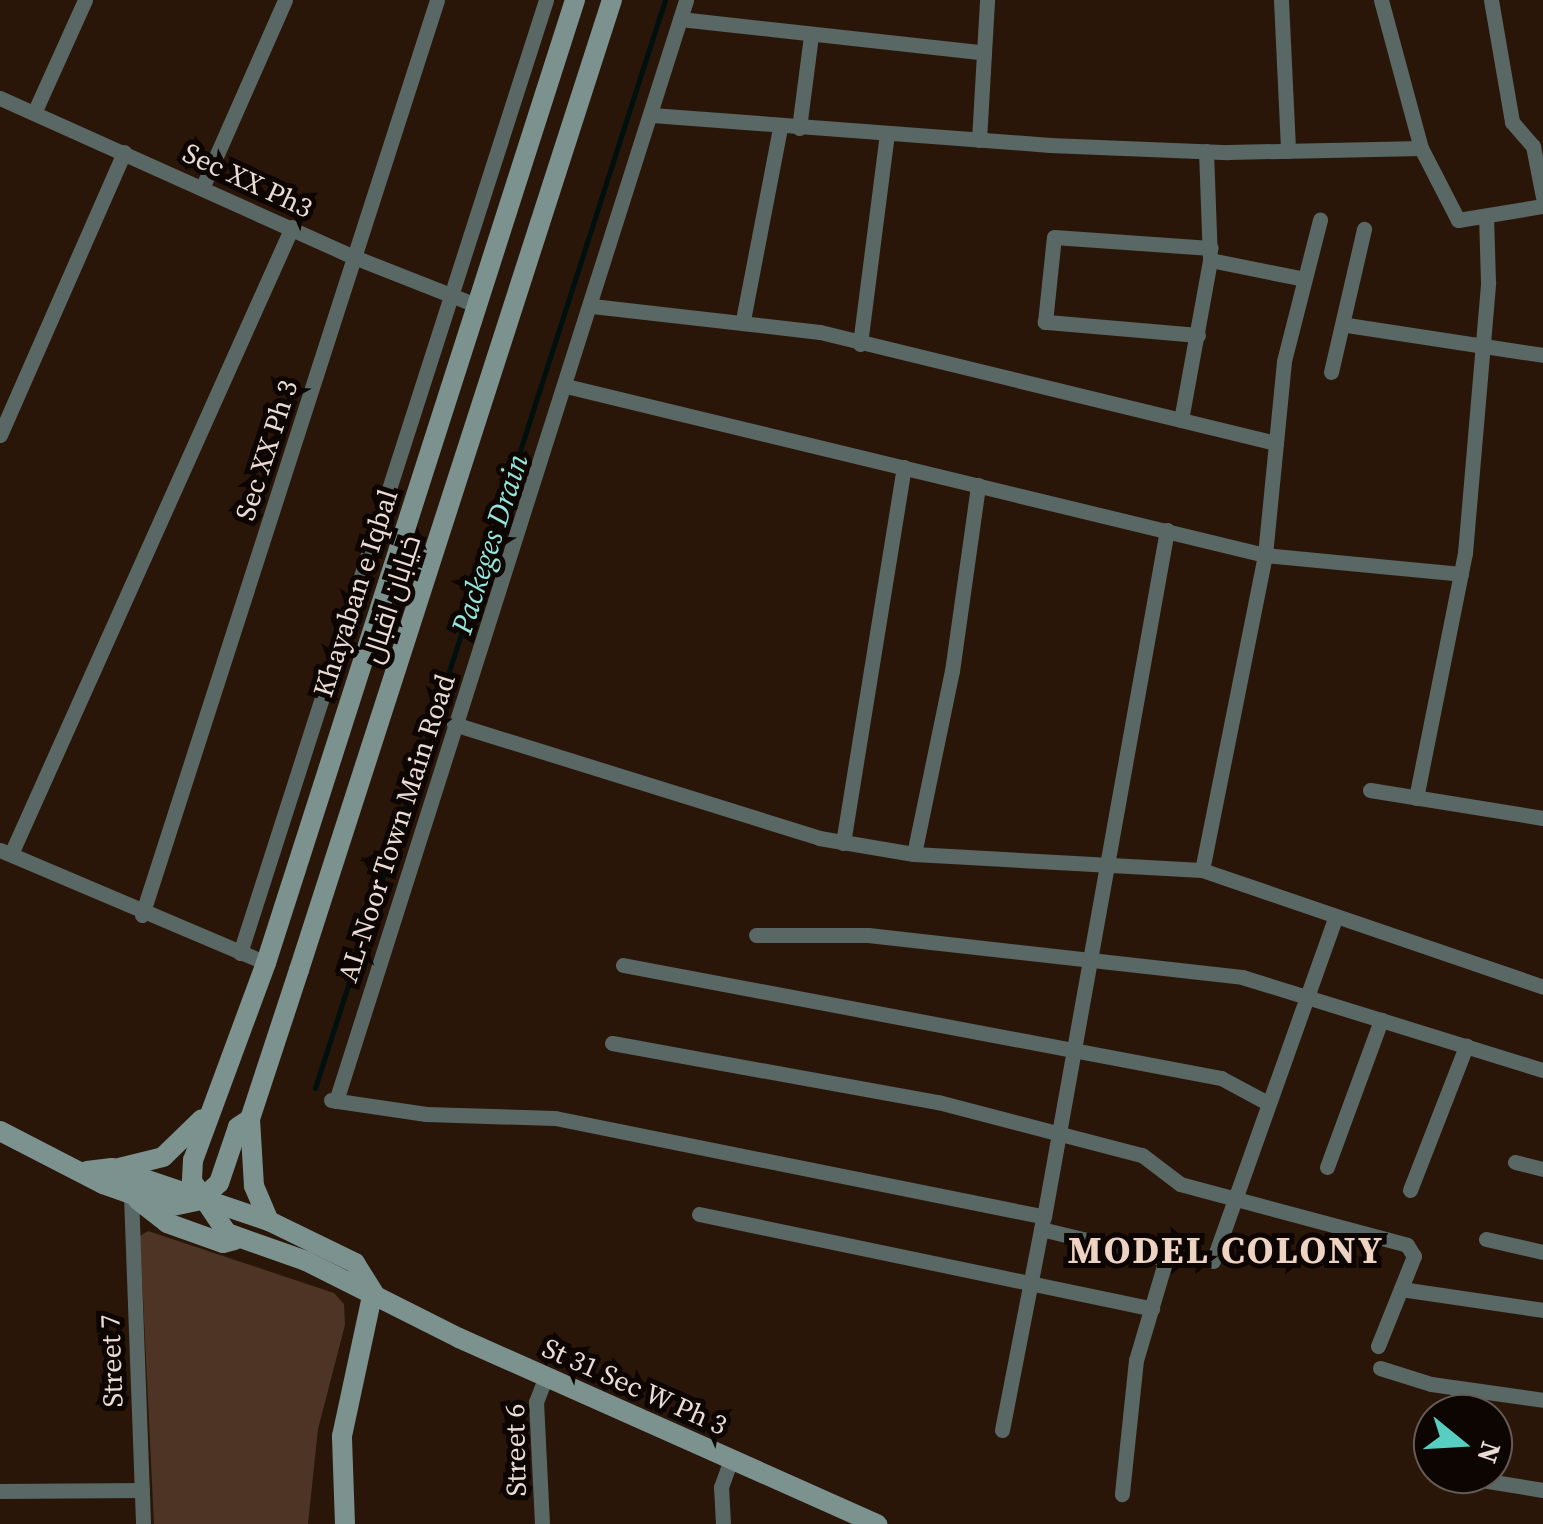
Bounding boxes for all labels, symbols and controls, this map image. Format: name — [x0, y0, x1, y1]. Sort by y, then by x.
street label: Sec XX Ph3 — [178, 135, 318, 225]
street label: Sec XX Ph 3 — [228, 376, 304, 524]
water label: Packeges Drain — [444, 450, 536, 638]
street label: Khayaban e Iqbal — [306, 485, 404, 701]
street label: خیابان اقبال — [355, 531, 427, 667]
street label: AL-Noor Town Main Road — [330, 670, 462, 986]
district label: MODEL COLONY — [1068, 1228, 1384, 1274]
street label: Street 7 — [93, 1314, 129, 1408]
street label: St 31 Sec W Ph 3 — [537, 1330, 733, 1442]
north arrow — [1413, 1394, 1513, 1494]
street label: Street 6 — [497, 1403, 533, 1497]
text: N — [1468, 1437, 1511, 1468]

